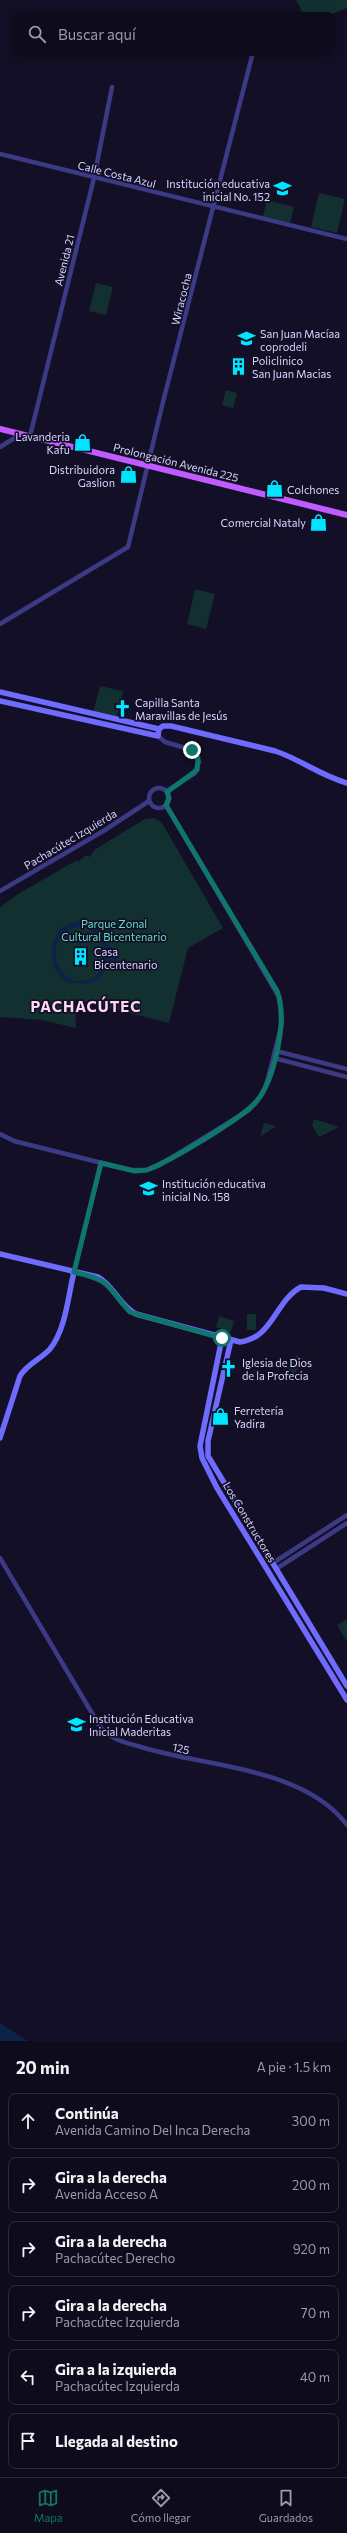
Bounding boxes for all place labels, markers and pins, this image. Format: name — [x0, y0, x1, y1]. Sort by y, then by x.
place label: Institución educativa inicial No. 152 — [166, 177, 270, 203]
school or university icon: Institución educativa inicial No. 152 — [273, 179, 293, 199]
place label: San Juan Macíaa coprodeli — [260, 327, 340, 353]
school or university icon: San Juan Macíaa coprodeli — [237, 329, 257, 349]
place label: Policlinico San Juan Macias — [252, 354, 331, 381]
building icon: Policlinico San Juan Macias — [229, 356, 249, 376]
place label: Lavanderia Kafu — [15, 430, 70, 456]
shop icon: Lavanderia Kafu — [73, 432, 93, 452]
place label: Distribuidora Gaslion — [49, 463, 115, 489]
shop icon: Distribuidora Gaslion — [118, 465, 138, 485]
shop icon: Colchones — [264, 479, 284, 499]
place label: Colchones — [287, 483, 339, 496]
shop icon: Comercial Nataly — [309, 512, 329, 532]
place label: Comercial Nataly — [221, 516, 306, 529]
place label: Capilla Santa Maravillas de Jesús — [135, 696, 227, 723]
church icon: Capilla Santa Maravillas de Jesús — [112, 698, 132, 718]
place label: Casa Bicentenario — [94, 945, 158, 971]
building icon: Casa Bicentenario — [71, 947, 91, 967]
place label: Institución educativa inicial No. 158 — [162, 1177, 266, 1203]
school or university icon: Institución educativa inicial No. 158 — [139, 1179, 159, 1199]
place label: Iglesia de Dios de la Profecia — [242, 1356, 312, 1382]
church icon: Iglesia de Dios de la Profecia — [219, 1358, 239, 1378]
place label: Ferretería Yadira — [234, 1404, 283, 1430]
shop icon: Ferretería Yadira — [211, 1406, 231, 1426]
place label: Institución Educativa Inicial Maderitas — [89, 1712, 193, 1738]
school or university icon: Institución Educativa Inicial Maderitas — [66, 1714, 86, 1734]

